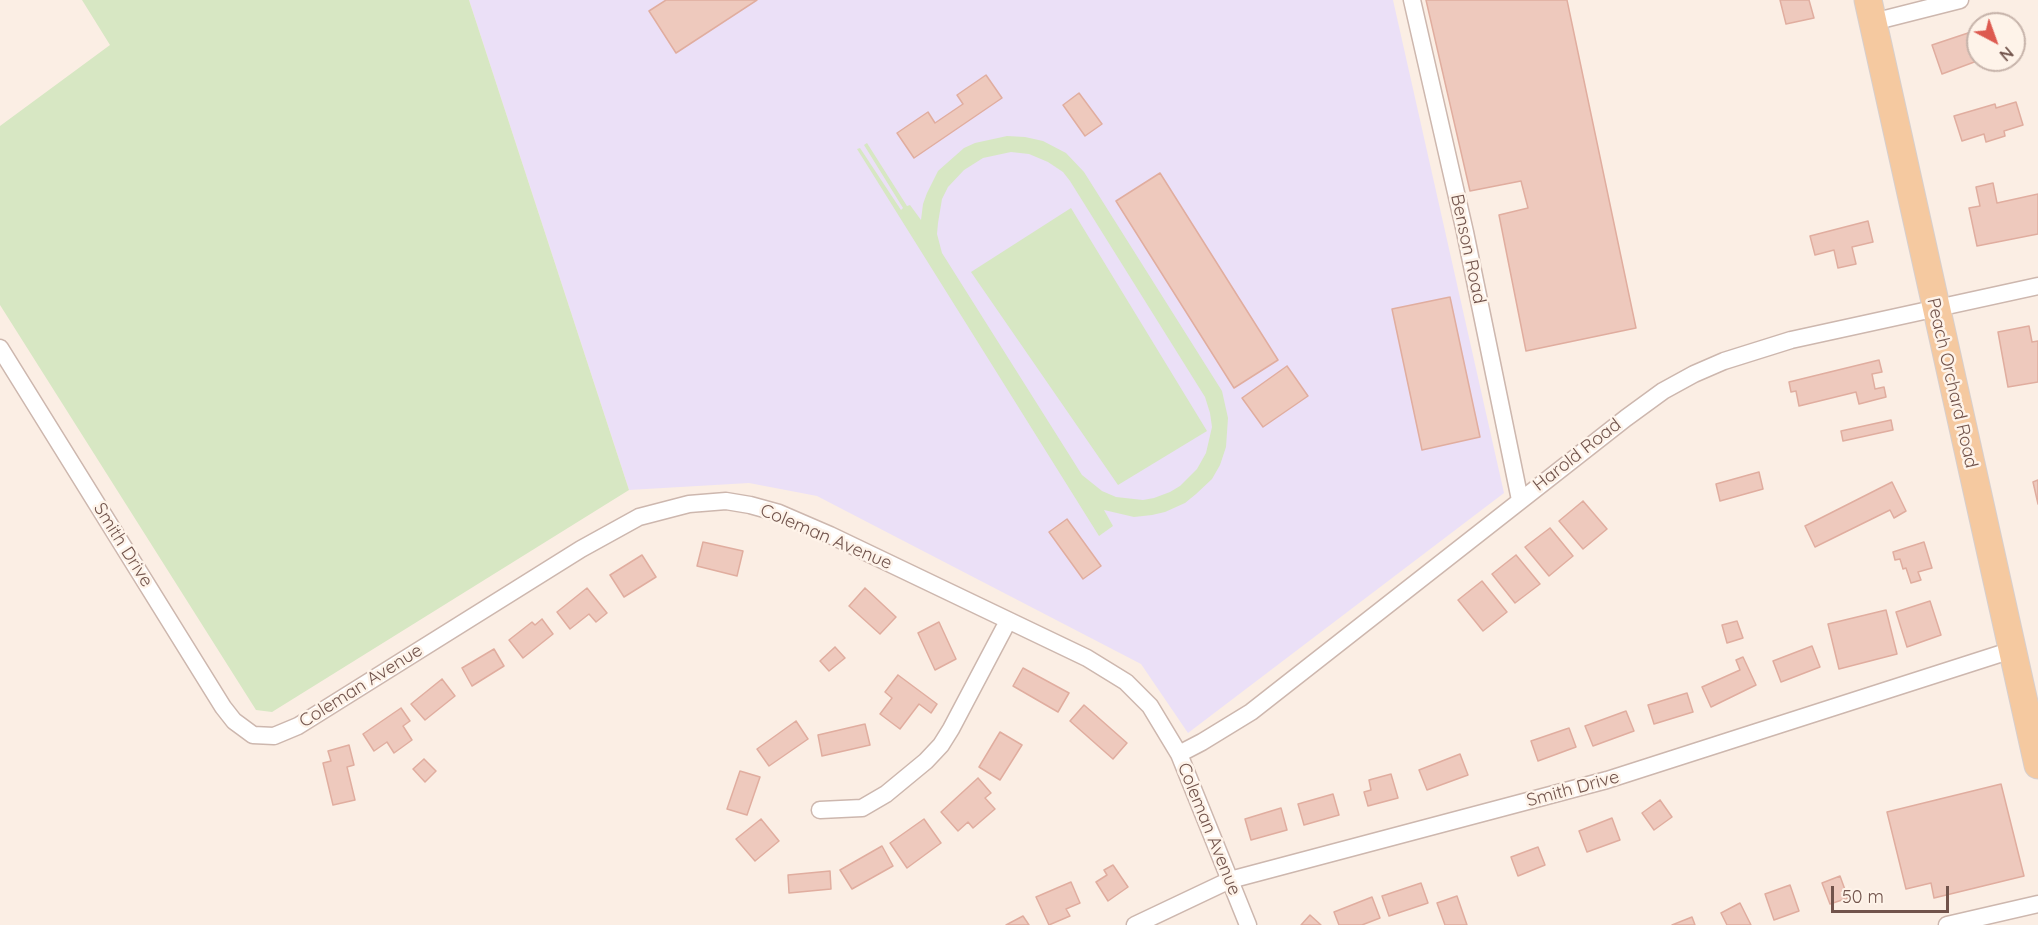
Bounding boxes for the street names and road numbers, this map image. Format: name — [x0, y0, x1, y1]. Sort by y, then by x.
street label: Benson Road — [1446, 192, 1490, 306]
street label: Peach Orchard Road — [1922, 296, 1982, 470]
street label: Harold Road — [1529, 414, 1625, 496]
street label: Smith Drive — [89, 499, 157, 591]
street label: Coleman Avenue — [757, 500, 895, 574]
street label: Coleman Avenue — [296, 639, 426, 733]
street label: Coleman Avenue — [1173, 760, 1245, 898]
street label: Smith Drive — [1524, 766, 1622, 812]

